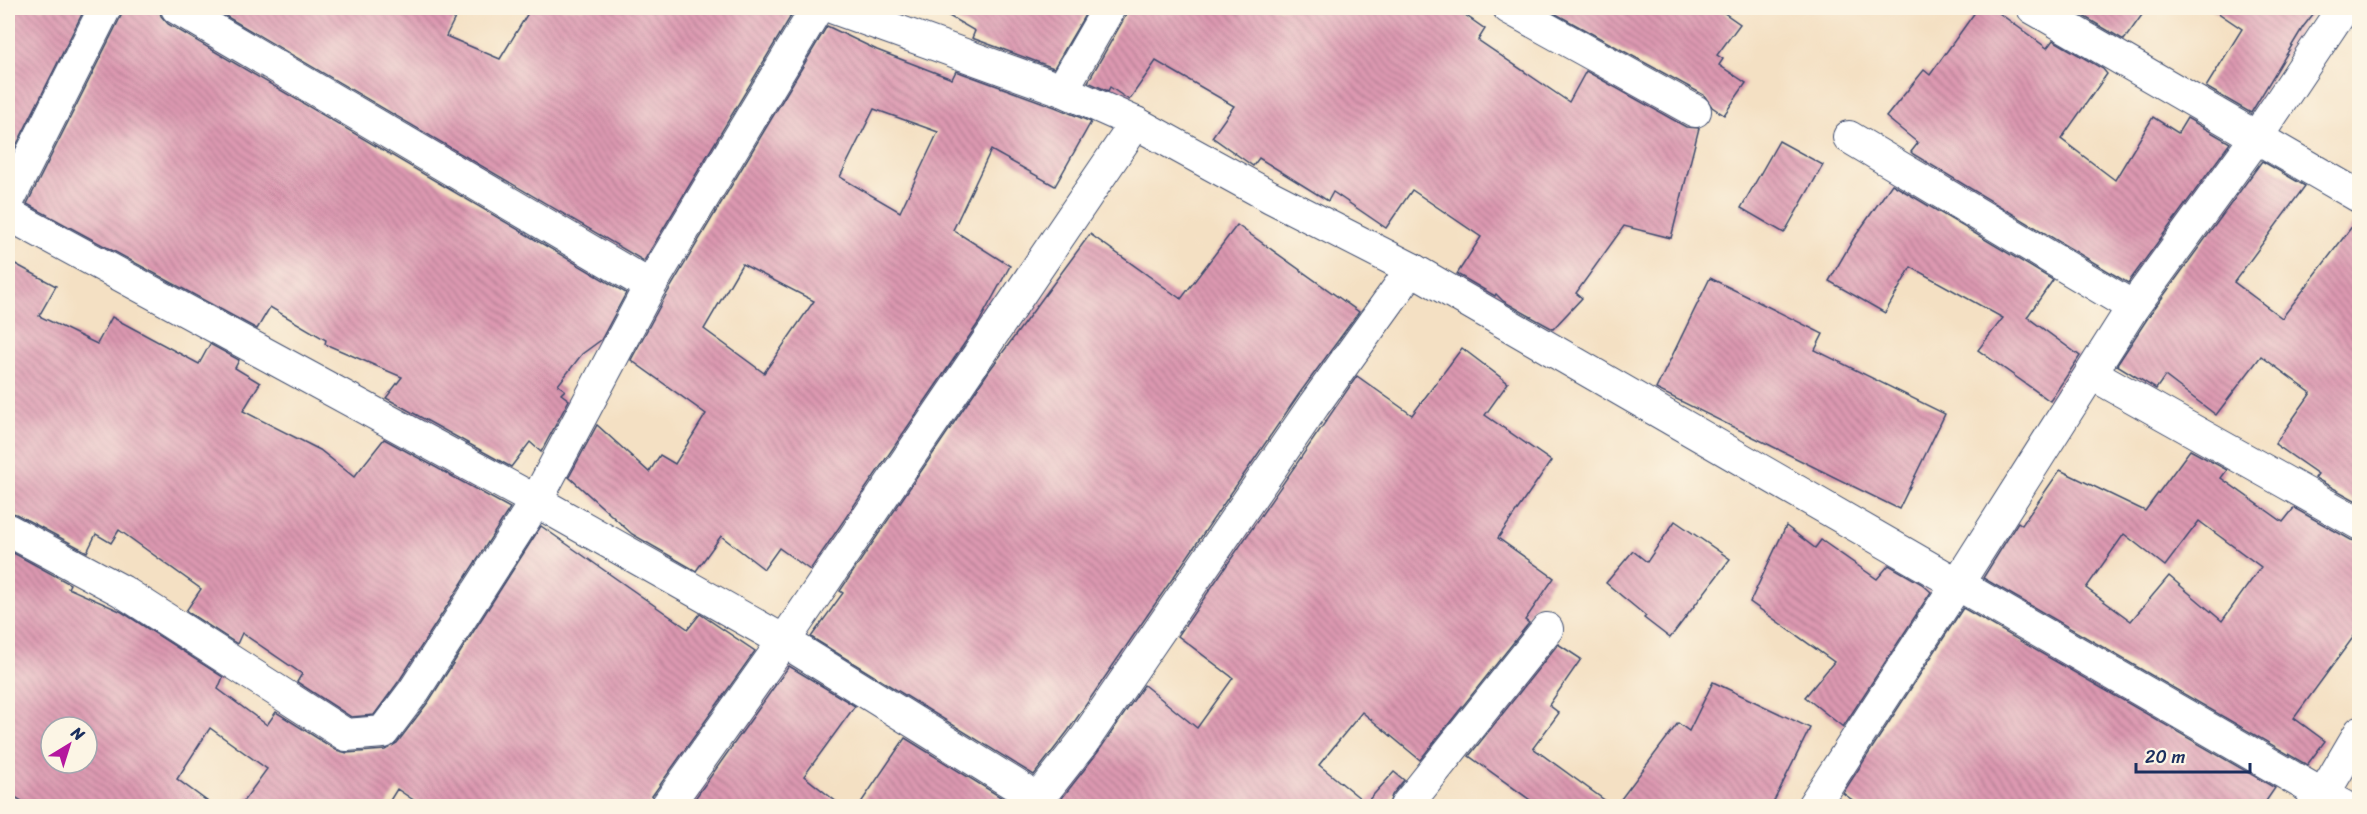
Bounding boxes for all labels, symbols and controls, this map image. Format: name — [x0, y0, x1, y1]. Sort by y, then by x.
north arrow — [39, 715, 99, 775]
text: N — [64, 718, 92, 749]
scale bar — [2136, 736, 2250, 774]
text: 20 m — [2145, 741, 2185, 773]

